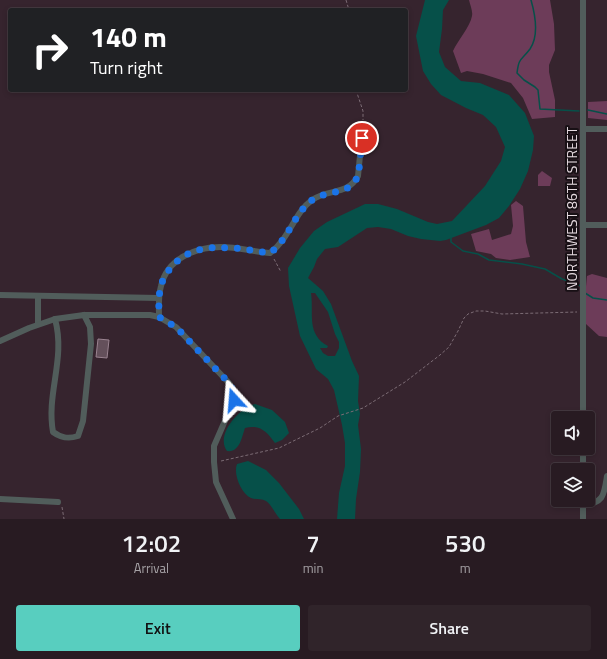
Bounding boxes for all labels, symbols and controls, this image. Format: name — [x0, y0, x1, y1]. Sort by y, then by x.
text: 140 m — [90, 15, 167, 58]
icon: right — [24, 24, 76, 76]
text: Turn right — [90, 54, 163, 81]
pin — [345, 121, 379, 155]
street label: NORTHWEST 86TH STREET — [561, 126, 582, 291]
icon: arrive — [351, 127, 373, 149]
position arrow — [213, 379, 255, 421]
map controls — [551, 411, 595, 507]
button: sound — [551, 411, 595, 455]
button: layers — [551, 463, 595, 507]
text: 12:02 — [122, 525, 181, 561]
text: 7 — [306, 525, 320, 561]
text: 530 — [445, 525, 485, 561]
text: Arrival — [134, 558, 169, 578]
text: min — [303, 558, 323, 578]
text: m — [460, 558, 471, 578]
button: Exit — [16, 605, 300, 651]
button: Share — [308, 605, 591, 651]

